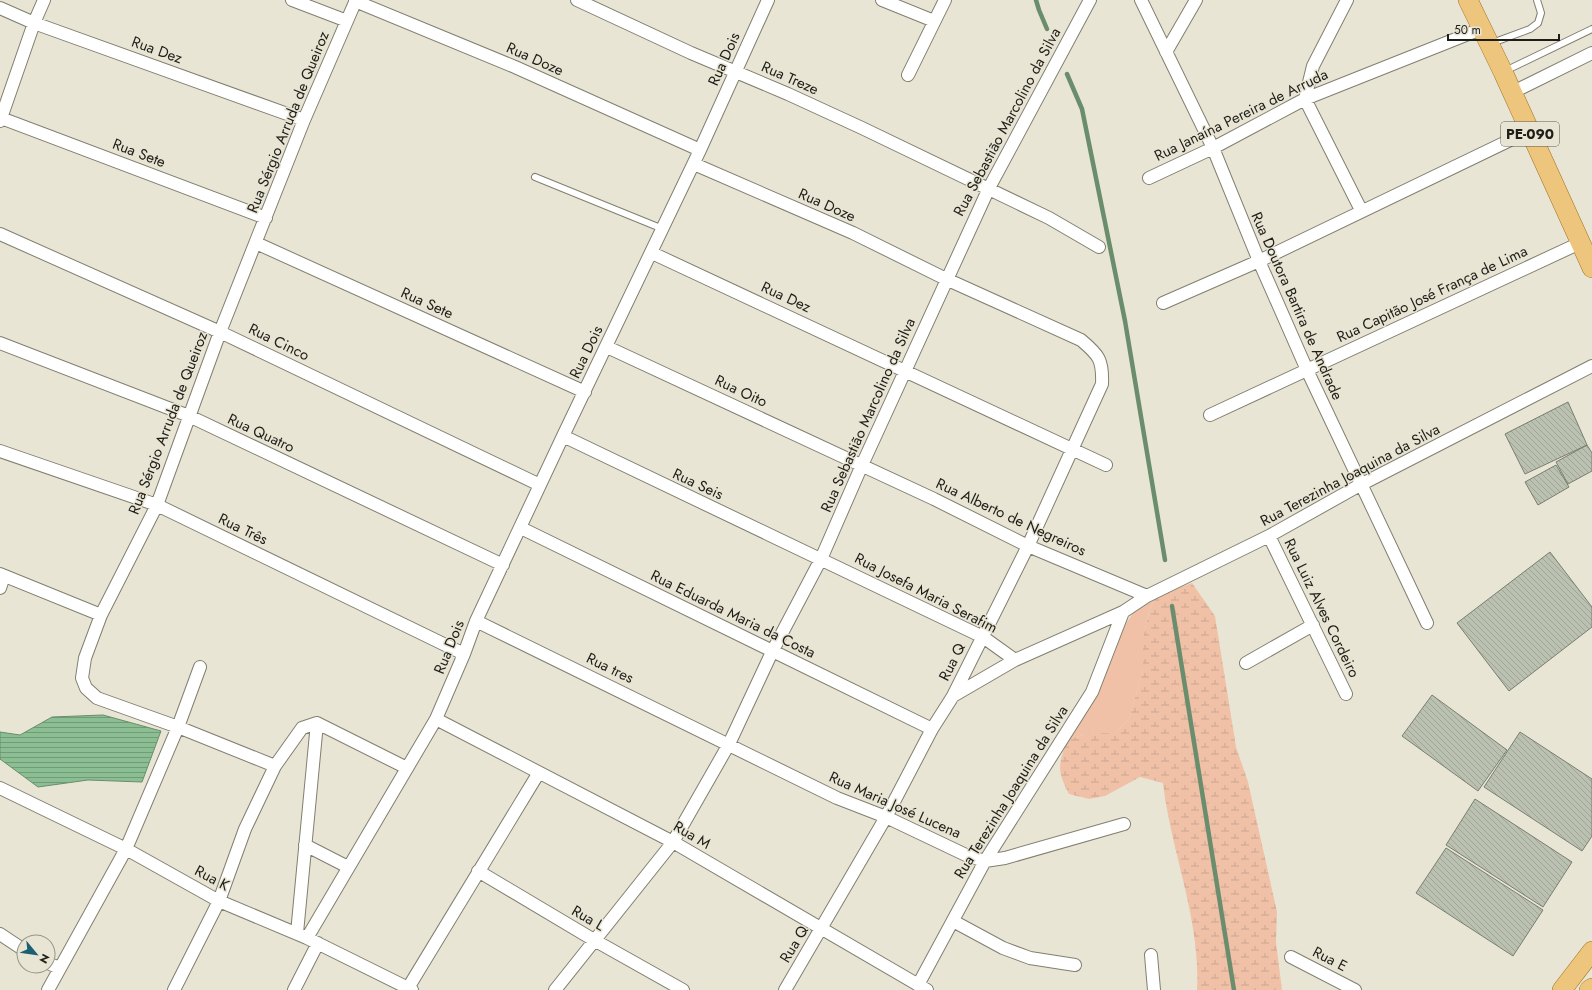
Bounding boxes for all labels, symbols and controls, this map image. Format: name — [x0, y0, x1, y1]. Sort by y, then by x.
scale bar — [1448, 16, 1559, 42]
text: 50 m — [1454, 21, 1481, 39]
street label: Rua Sebastião Marcolino da Silva — [948, 24, 1066, 220]
street label: Rua Sérgio Arruda de Queiroz — [241, 28, 335, 216]
street label: Rua Dois — [702, 29, 746, 89]
street label: Rua Dez — [129, 31, 186, 69]
street label: Rua Doze — [503, 37, 567, 81]
street label: Rua Treze — [758, 56, 822, 100]
street label: Rua Janaína Pereira de Arruda — [1150, 63, 1332, 167]
road number: PE-090 — [1501, 122, 1559, 146]
street label: Rua Sete — [109, 133, 169, 173]
street label: Rua Doze — [795, 183, 859, 227]
street label: Rua Doutora Bartira de Andrade — [1246, 208, 1349, 404]
street label: Rua Capitão José França de Lima — [1333, 240, 1531, 348]
street label: Rua Dez — [758, 276, 815, 318]
street label: Rua Sete — [397, 282, 457, 324]
street label: Rua Sebastião Marcolino da Silva — [815, 314, 921, 516]
street label: Rua Cinco — [245, 318, 313, 366]
street label: Rua Dois — [564, 322, 608, 382]
street label: Rua Sérgio Arruda de Queiroz — [123, 328, 213, 518]
street label: Rua Oito — [711, 369, 771, 413]
street label: Rua Quatro — [224, 408, 298, 458]
street label: Rua Terezinha Joaquina da Silva — [1256, 418, 1444, 532]
street label: Rua Seis — [669, 463, 727, 505]
street label: Rua Alberto de Negreiros — [932, 472, 1090, 562]
street label: Rua Três — [215, 508, 271, 550]
street label: Rua Luiz Alves Cordeiro — [1279, 535, 1365, 681]
street label: Rua Josefa Maria Serafim — [851, 547, 1001, 639]
street label: Rua Eduarda Maria da Costa — [647, 564, 819, 664]
street label: Rua Dois — [428, 617, 470, 677]
street label: Rua Q — [933, 639, 971, 685]
street label: Rua tres — [583, 647, 637, 689]
street label: Rua Terezinha Joaquina da Silva — [949, 701, 1073, 883]
street label: Rua Maria José Lucena — [825, 766, 965, 844]
street label: Rua M — [669, 815, 715, 855]
street label: Rua K — [191, 860, 234, 897]
street label: Rua L — [567, 900, 609, 936]
street label: Rua Q — [774, 921, 814, 967]
north arrow — [16, 934, 56, 974]
street label: Rua E — [1309, 941, 1351, 977]
text: N — [36, 951, 54, 967]

